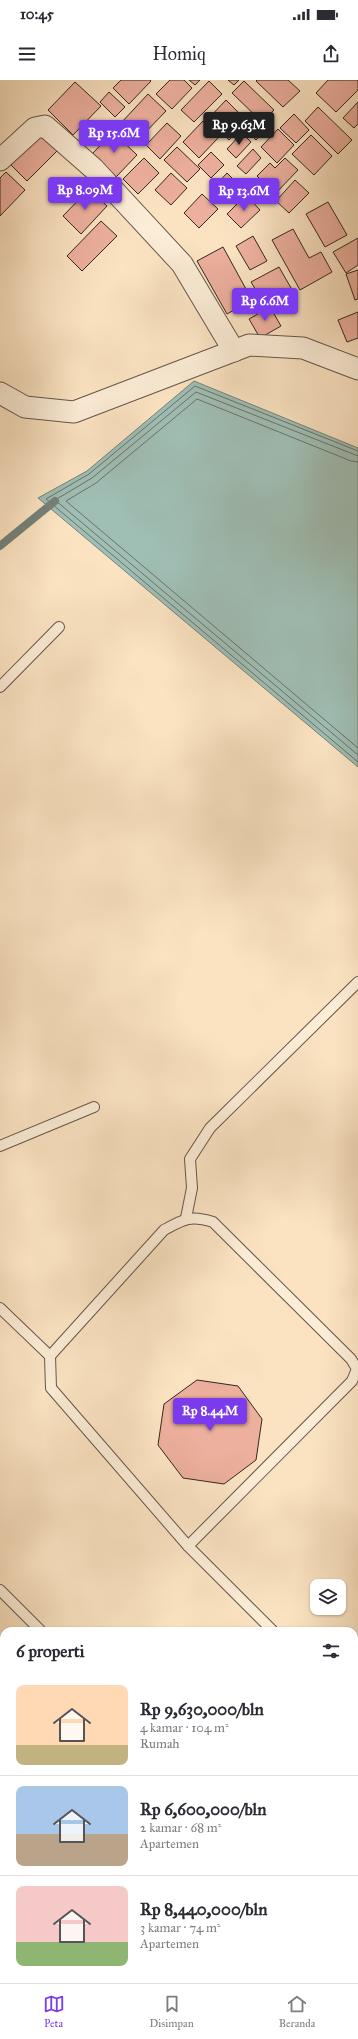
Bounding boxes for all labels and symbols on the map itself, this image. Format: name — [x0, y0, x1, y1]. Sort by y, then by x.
pin: Rp 9.63M — [198, 112, 280, 146]
pin: Rp 15.6M — [73, 120, 155, 154]
pin: Rp 8.09M — [44, 177, 126, 211]
pin: Rp 13.6M — [203, 178, 285, 212]
pin: Rp 6.6M — [228, 288, 302, 322]
pin: Rp 8.44M — [169, 1398, 251, 1432]

